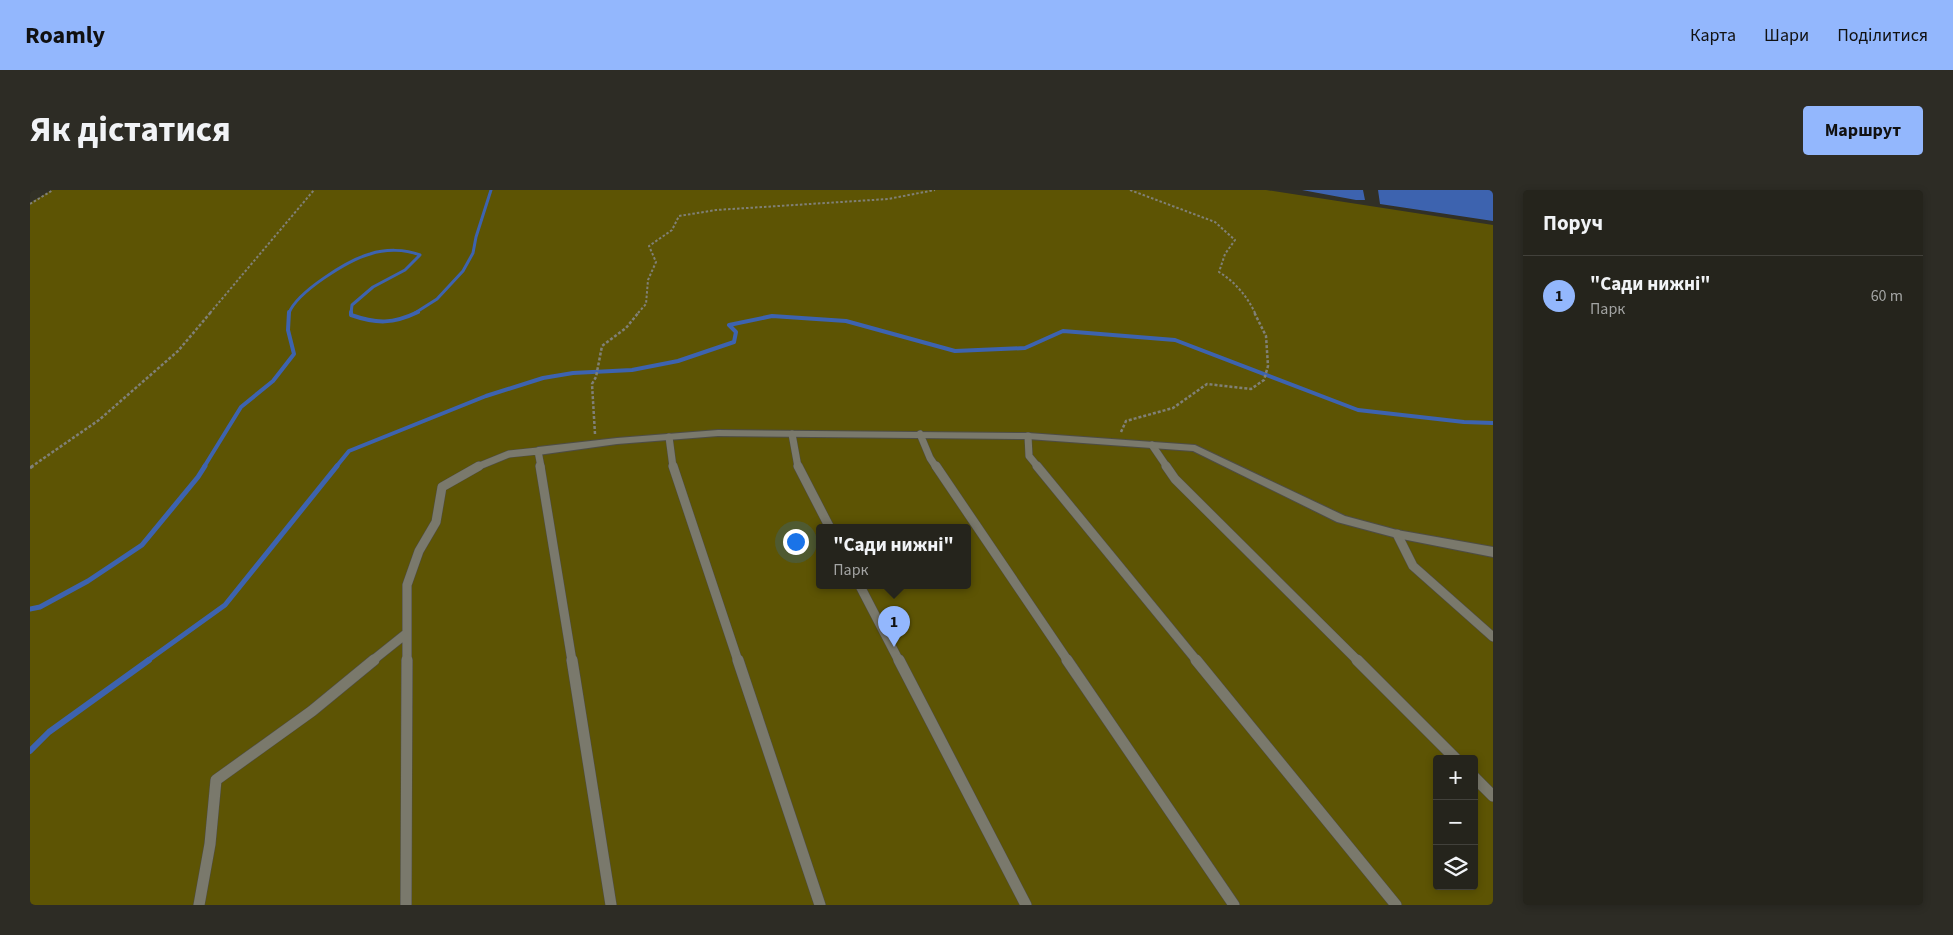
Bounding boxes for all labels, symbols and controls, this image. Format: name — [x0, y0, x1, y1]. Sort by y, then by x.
text: Roamly — [25, 18, 105, 53]
text: Карта — [1690, 23, 1736, 48]
text: Шари — [1764, 23, 1809, 48]
text: Поділитися — [1837, 23, 1928, 48]
text: Як дістатися — [30, 105, 231, 155]
button: Маршрут — [1803, 106, 1923, 155]
text: Поруч — [1543, 208, 1603, 238]
text: "Сади нижні" — [1590, 271, 1710, 298]
text: 1 — [1555, 285, 1563, 307]
text: 60 m — [1871, 285, 1903, 307]
text: Парк — [1590, 298, 1625, 320]
popup — [816, 524, 971, 589]
your location — [783, 529, 809, 555]
text: "Сади нижні" — [833, 532, 954, 559]
text: Парк — [833, 559, 868, 581]
pin: 1 — [878, 606, 910, 647]
map controls — [1433, 755, 1478, 890]
button: + — [1433, 755, 1478, 800]
button: − — [1433, 800, 1478, 845]
button: layers — [1433, 845, 1478, 890]

